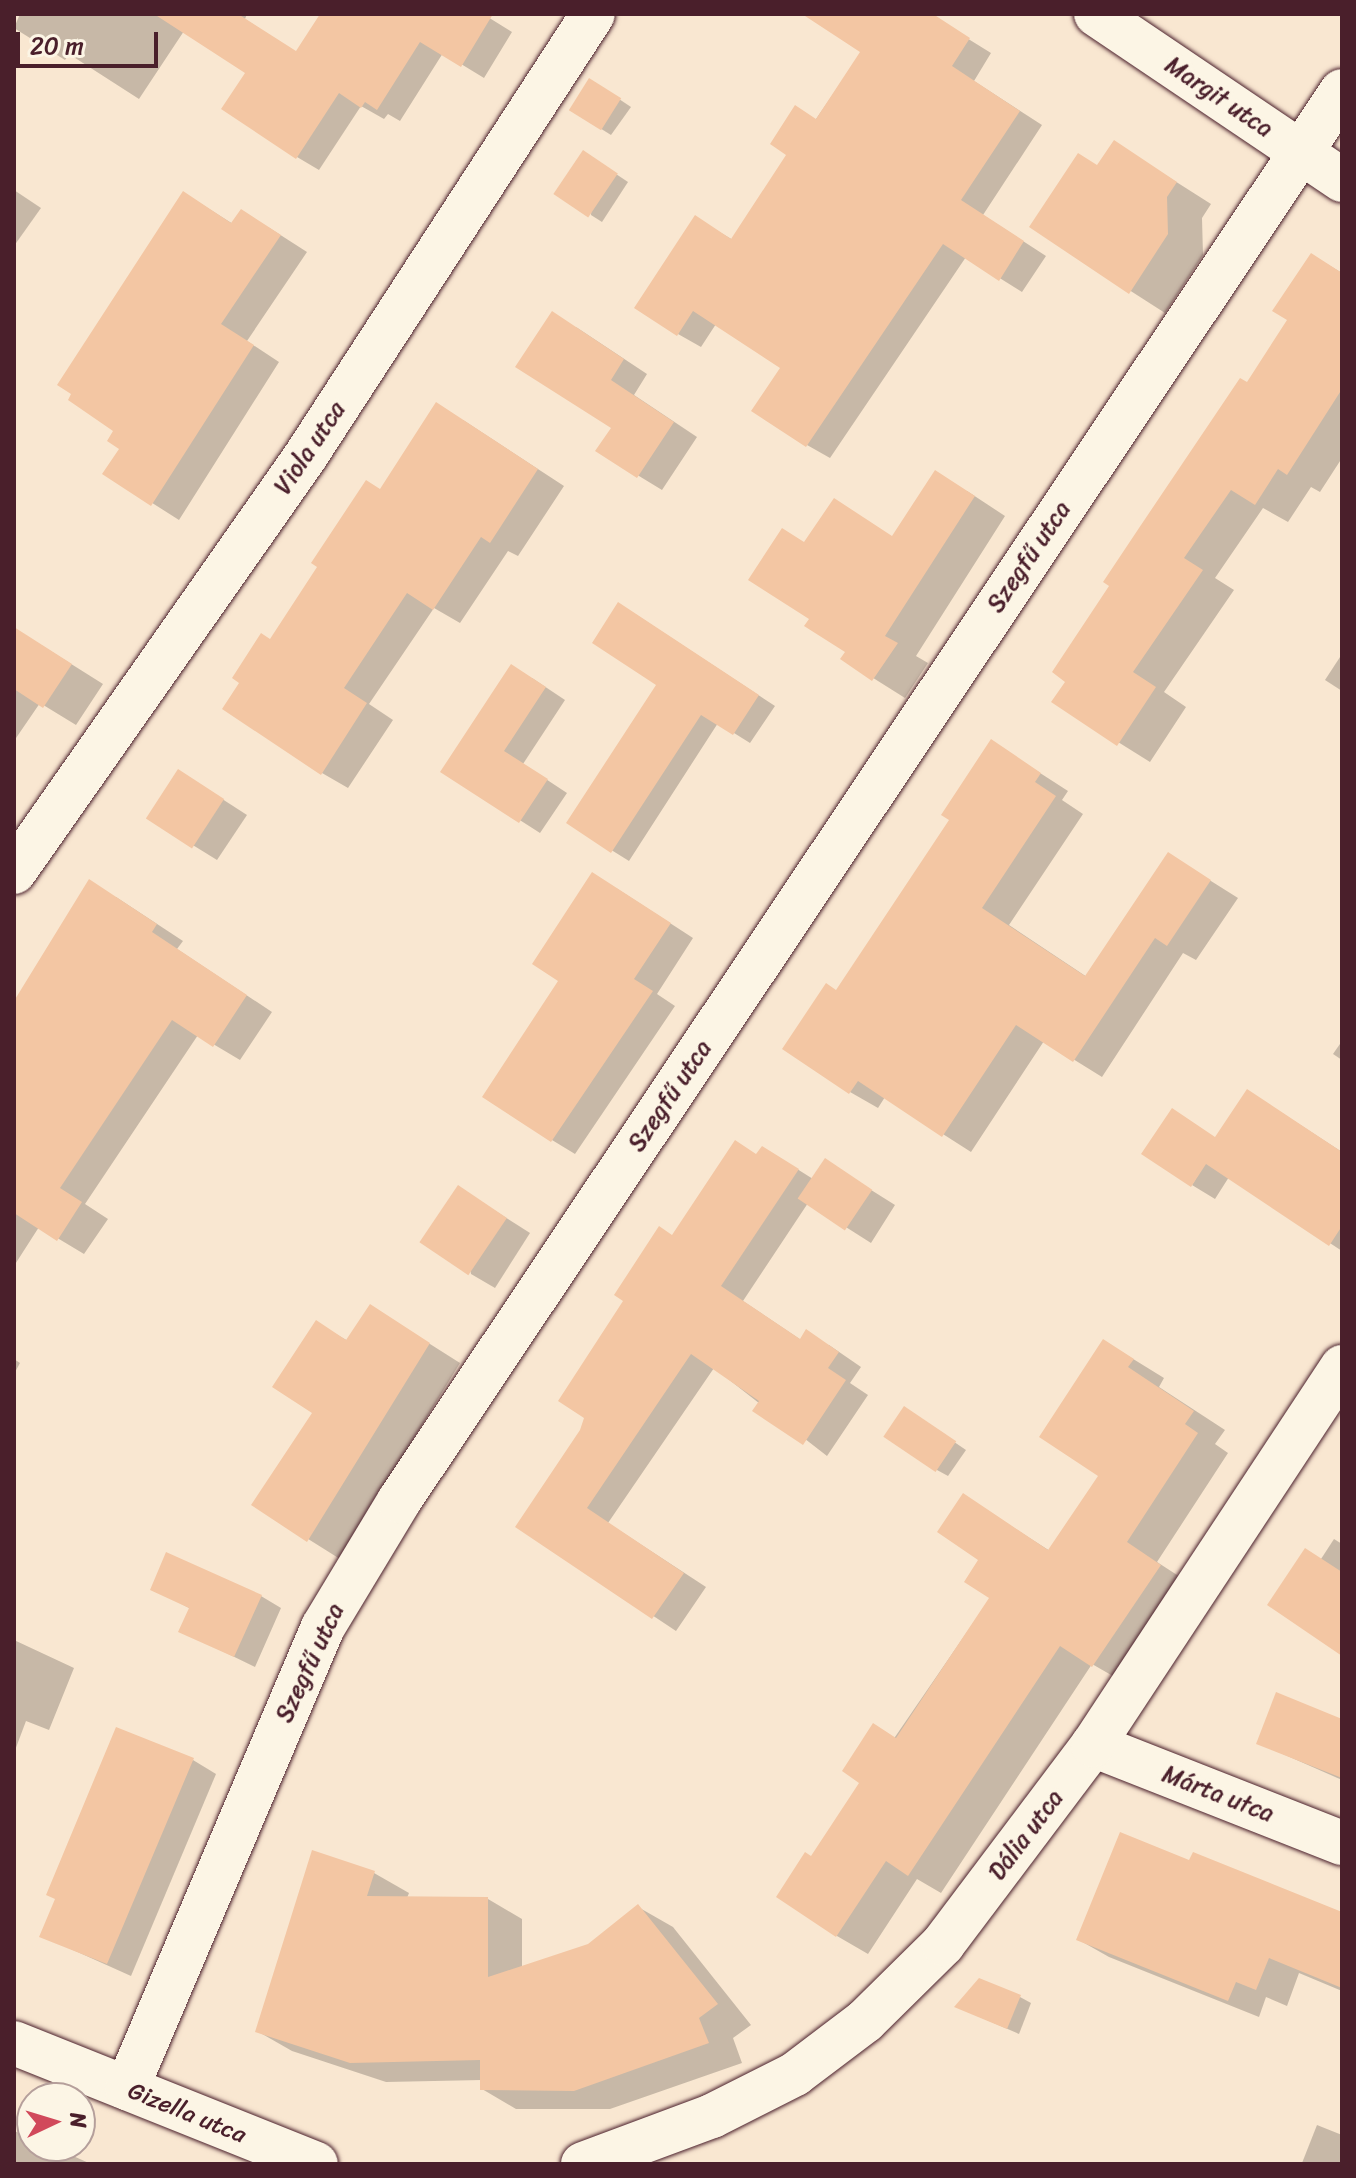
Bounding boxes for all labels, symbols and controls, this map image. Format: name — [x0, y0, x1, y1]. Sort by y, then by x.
scale bar — [20, 16, 162, 66]
text: 20 m — [30, 25, 84, 67]
street label: Margit utca — [1160, 51, 1278, 143]
street label: Viola utca — [269, 396, 351, 500]
street label: Szegfű utca — [981, 496, 1077, 618]
street label: Szegfű utca — [622, 1035, 718, 1157]
street label: Szegfű utca — [270, 1599, 350, 1727]
street label: Márta utca — [1158, 1759, 1278, 1829]
street label: Dália utca — [983, 1784, 1069, 1886]
street label: Gizella utca — [124, 2076, 250, 2150]
north arrow — [16, 2082, 96, 2162]
text: N — [58, 2111, 98, 2129]

